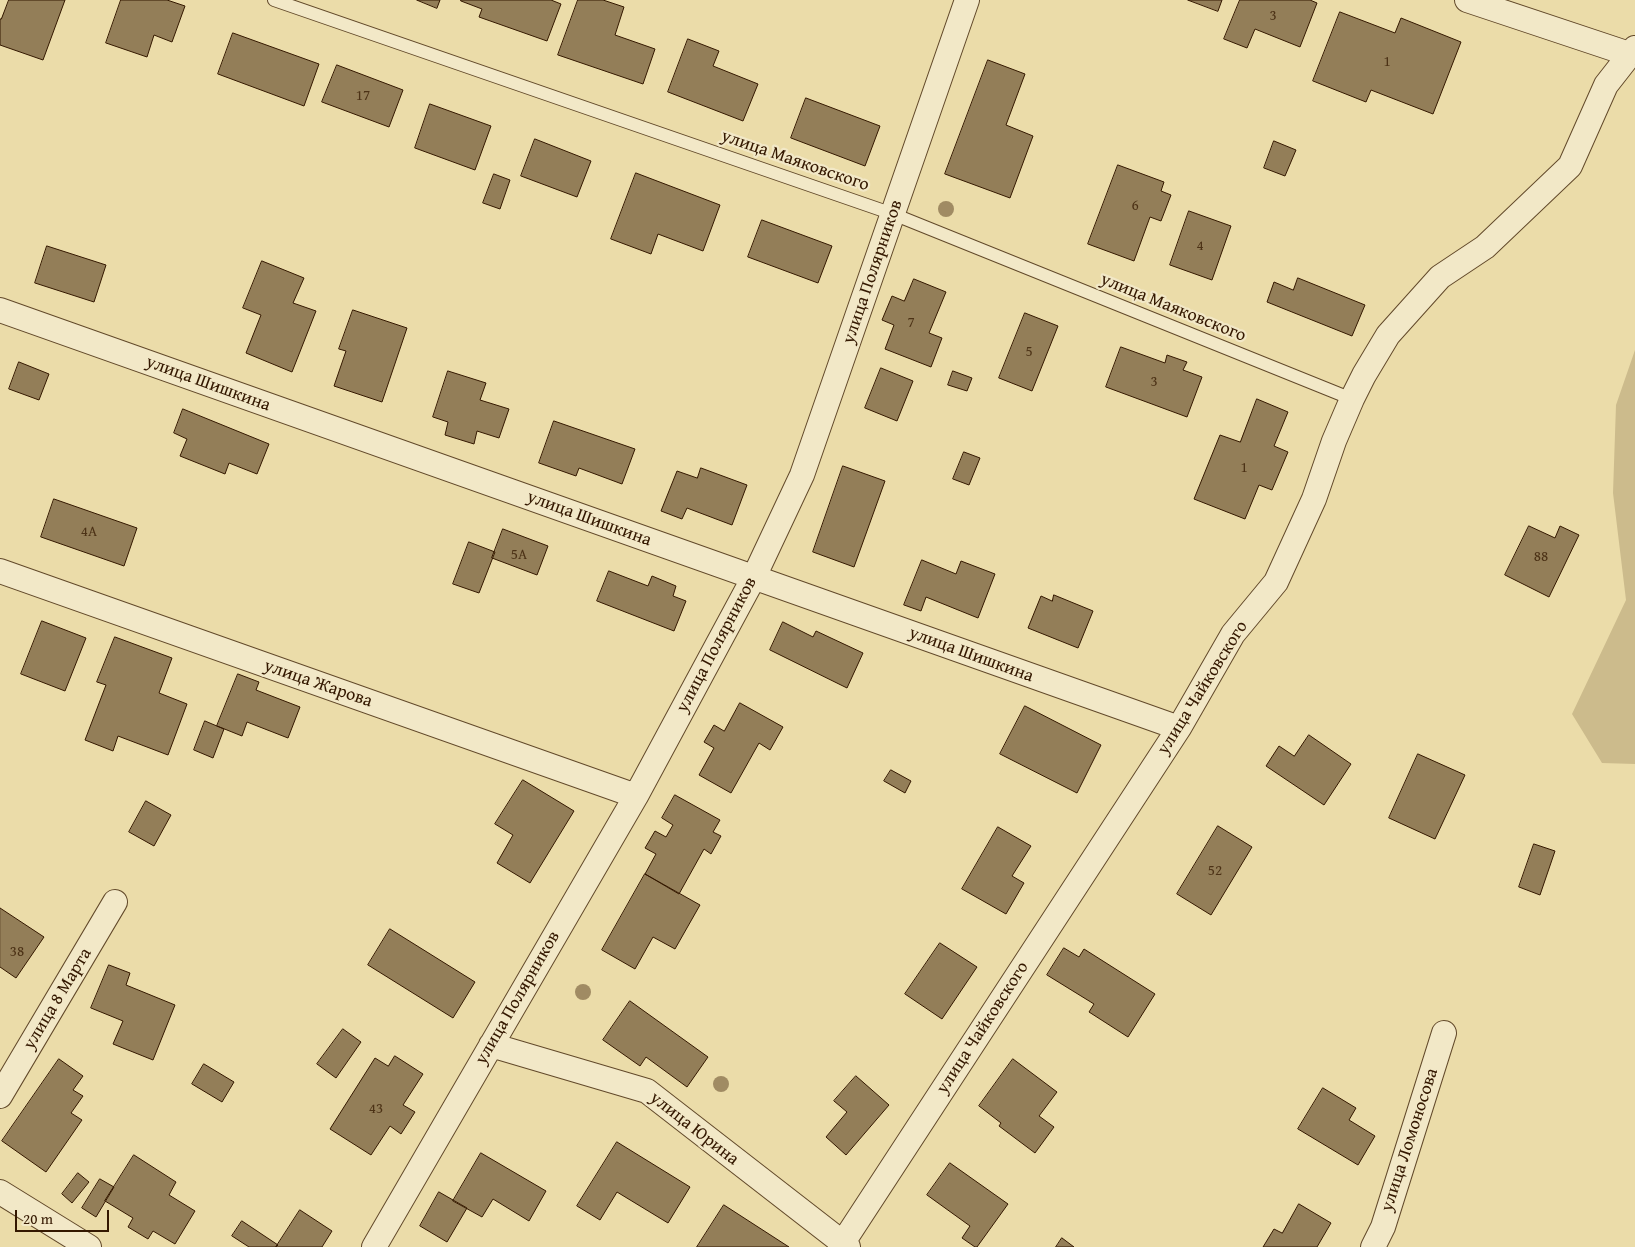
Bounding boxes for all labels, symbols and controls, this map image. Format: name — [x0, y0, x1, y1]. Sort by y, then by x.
house number: 3 — [1269, 7, 1277, 25]
house number: 1 — [1383, 53, 1391, 71]
house number: 17 — [356, 87, 370, 105]
street label: улица Маяковского — [718, 126, 872, 196]
street label: улица Полярников — [838, 197, 908, 347]
house number: 6 — [1131, 197, 1139, 215]
house number: 4 — [1196, 237, 1204, 255]
street label: улица Маяковского — [1097, 269, 1249, 347]
house number: 7 — [907, 314, 915, 332]
house number: 5 — [1025, 343, 1033, 361]
street label: улица Шишкина — [143, 351, 273, 417]
house number: 3 — [1150, 373, 1158, 391]
house number: 1 — [1240, 459, 1248, 477]
street label: улица Шишкина — [524, 486, 654, 552]
house number: 4А — [81, 523, 97, 541]
house number: 5А — [511, 546, 527, 564]
house number: 88 — [1534, 548, 1548, 566]
street label: улица Полярников — [672, 573, 762, 717]
street label: улица Чайковского — [1153, 617, 1253, 759]
street label: улица Шишкина — [906, 622, 1036, 688]
street label: улица Жарова — [261, 655, 375, 713]
house number: 52 — [1208, 862, 1222, 880]
street label: улица Полярников — [471, 927, 565, 1069]
house number: 38 — [10, 943, 24, 961]
street label: улица 8 Марта — [19, 944, 97, 1054]
street label: улица Чайковского — [932, 958, 1034, 1098]
street label: улица Ломоносова — [1377, 1066, 1443, 1214]
street label: улица Юрина — [645, 1087, 743, 1171]
house number: 43 — [369, 1100, 383, 1118]
scale bar — [18, 1200, 111, 1232]
text: 20 m — [23, 1208, 53, 1229]

